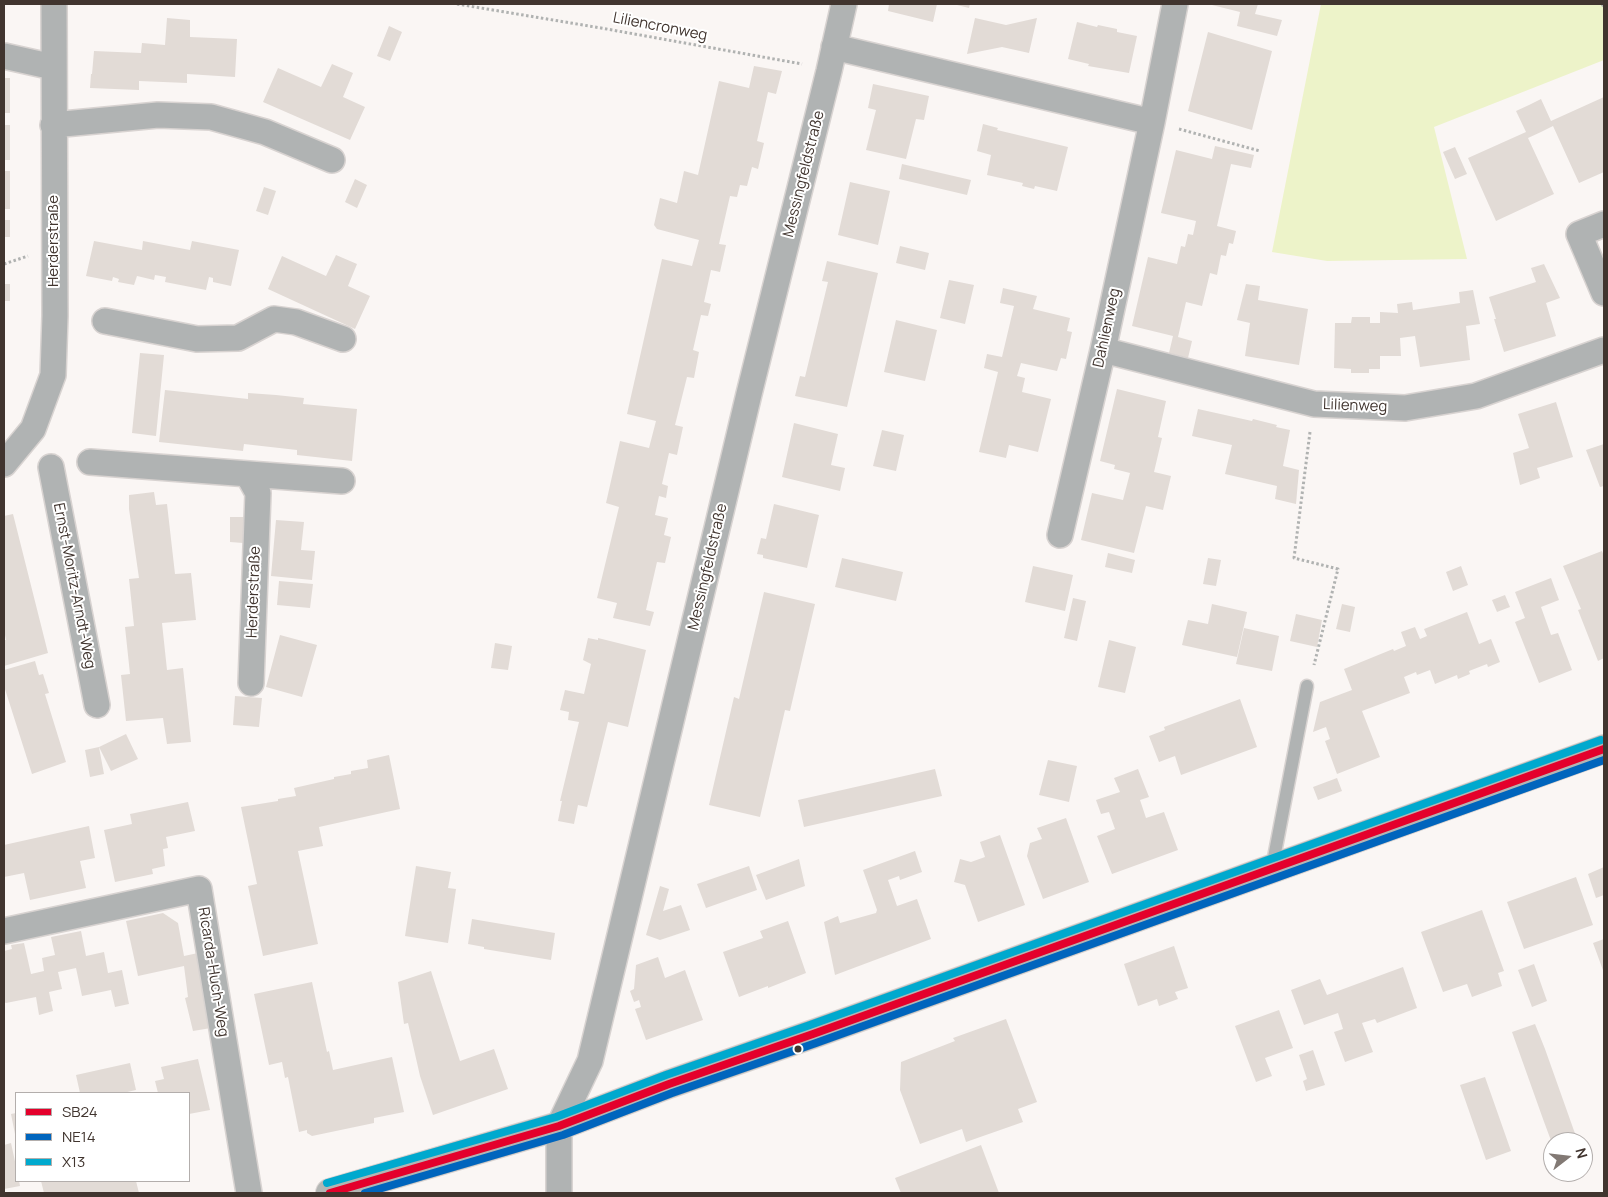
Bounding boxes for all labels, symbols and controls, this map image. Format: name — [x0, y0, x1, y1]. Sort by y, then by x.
street label: Liliencronweg — [611, 9, 709, 45]
street label: Messingfeldstraße — [780, 109, 828, 239]
street label: Herderstraße — [45, 195, 63, 287]
street label: Dahlienweg — [1090, 287, 1124, 369]
street label: Lilienweg — [1322, 396, 1388, 416]
street label: Ernst-Moritz-Arndt-Weg — [49, 502, 99, 670]
street label: Messingfeldstraße — [685, 502, 731, 632]
street label: Herderstraße — [243, 546, 265, 638]
street label: Ricarda-Huch-Weg — [194, 906, 232, 1038]
unlabelled marker — [793, 1044, 803, 1054]
legend — [15, 1092, 190, 1182]
text: SB24 — [62, 1101, 98, 1122]
text: NE14 — [62, 1126, 96, 1147]
north arrow — [1543, 1132, 1593, 1182]
text: N — [1571, 1146, 1592, 1160]
text: X13 — [62, 1151, 85, 1172]

